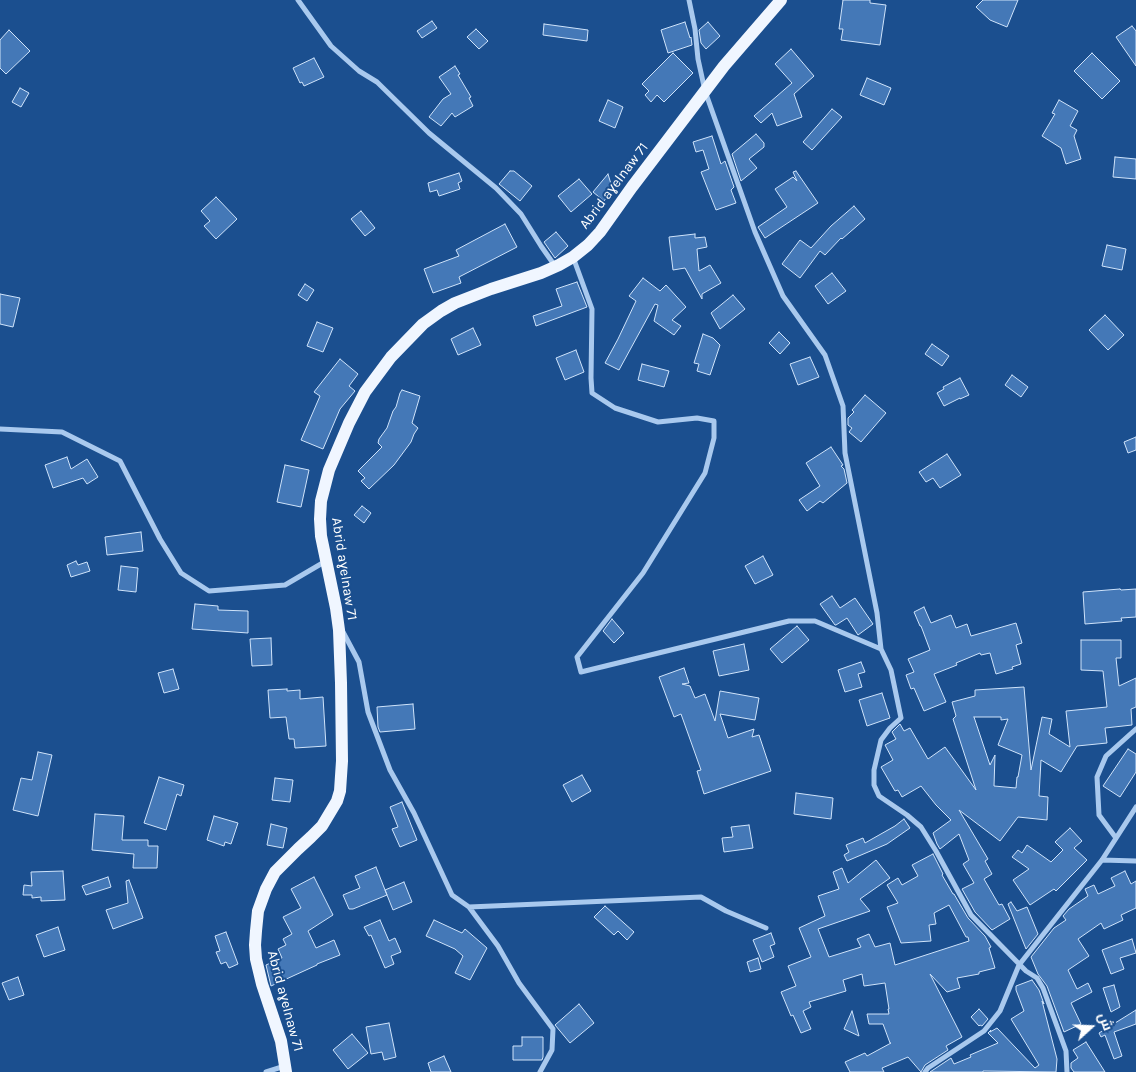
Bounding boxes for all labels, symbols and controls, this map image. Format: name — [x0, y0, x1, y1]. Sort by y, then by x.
street label: Abrid aɣelnaw 71 — [576, 139, 652, 233]
street label: Abrid aɣelnaw 71 — [328, 516, 360, 622]
street label: Abrid aɣelnaw 71 — [263, 949, 307, 1053]
north arrow — [1066, 1002, 1116, 1052]
text: ش — [1095, 1010, 1117, 1033]

